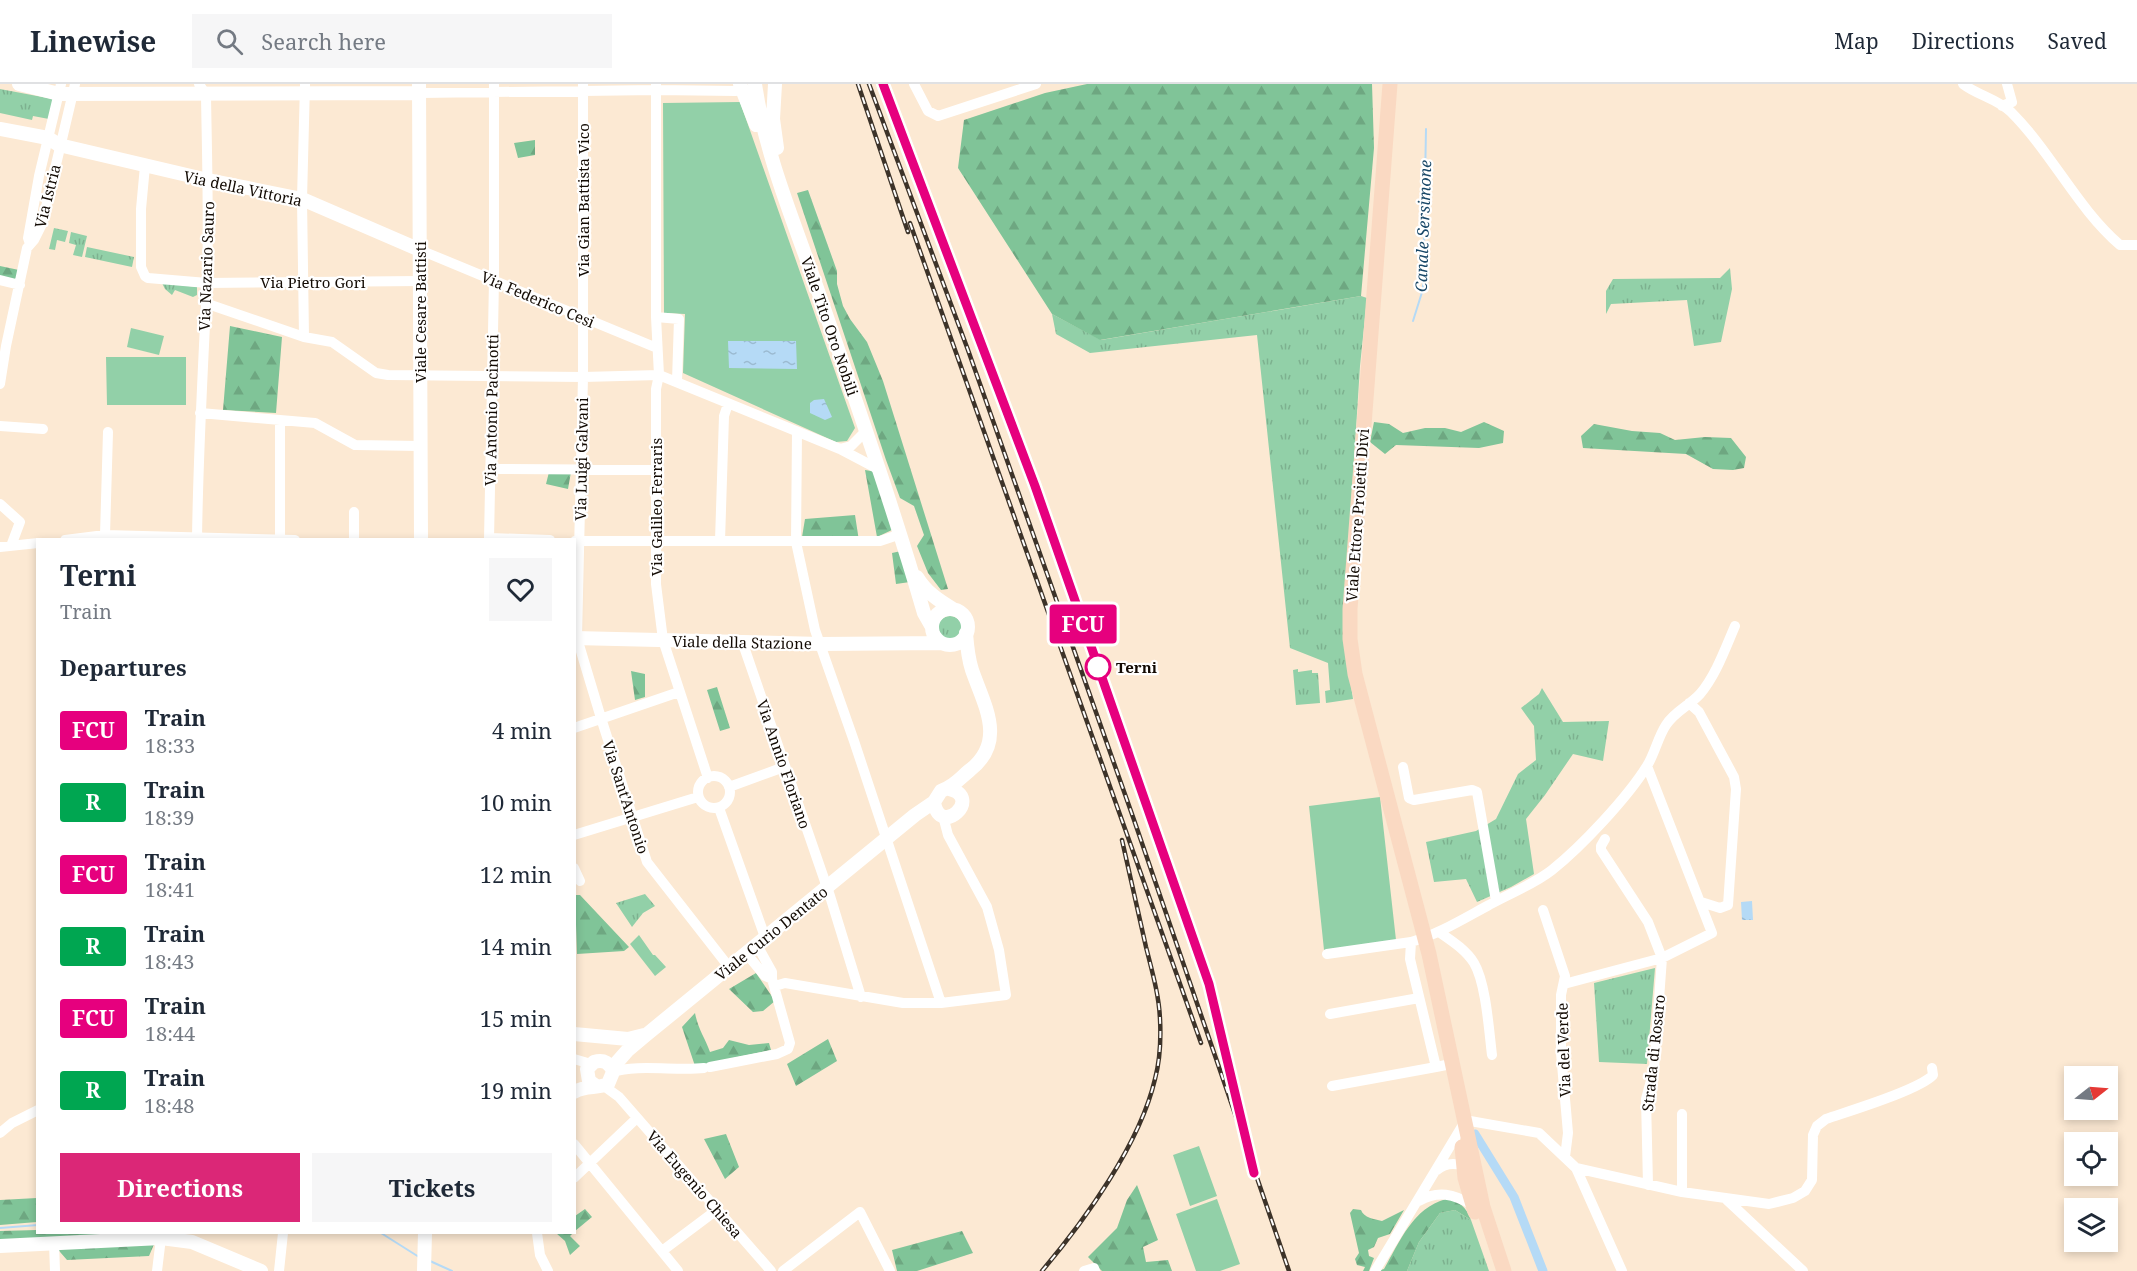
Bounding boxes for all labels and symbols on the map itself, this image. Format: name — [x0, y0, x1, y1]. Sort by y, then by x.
street label: Via Gian Battista Vico — [573, 123, 593, 277]
water label: Canale Sersimone — [1410, 159, 1436, 293]
street label: Via Istria — [29, 162, 65, 230]
street label: Via della Vittoria — [182, 166, 304, 210]
street label: Via Nazario Sauro — [194, 201, 218, 331]
street label: Viale Cesare Battisti — [410, 241, 430, 383]
street label: Viale Tito Oro Nobili — [797, 254, 863, 399]
street label: Via Federico Cesi — [478, 266, 598, 332]
street label: Via Pietro Gori — [260, 272, 366, 292]
street label: Via Antonio Pacinotti — [480, 334, 502, 486]
street label: Via Luigi Galvani — [570, 397, 592, 521]
street label: Viale Ettore Proietti Divi — [1341, 428, 1373, 602]
street label: Via Galileo Ferraris — [646, 438, 666, 576]
line badge: FCU — [1048, 604, 1118, 644]
street label: Viale della Stazione — [672, 631, 812, 653]
marker: Terni — [1085, 654, 1111, 680]
place label: Terni — [1116, 657, 1158, 677]
street label: Via Annio Floriano — [753, 697, 815, 831]
street label: Via Sant'Antonio — [598, 738, 654, 856]
street label: Viale Curio Dentato — [711, 881, 831, 985]
street label: Strada di Rosaro — [1637, 994, 1669, 1112]
street label: Via del Verde — [1551, 1002, 1575, 1098]
north arrow — [2064, 1066, 2118, 1120]
street label: Via Eugenio Chiesa — [643, 1126, 747, 1242]

